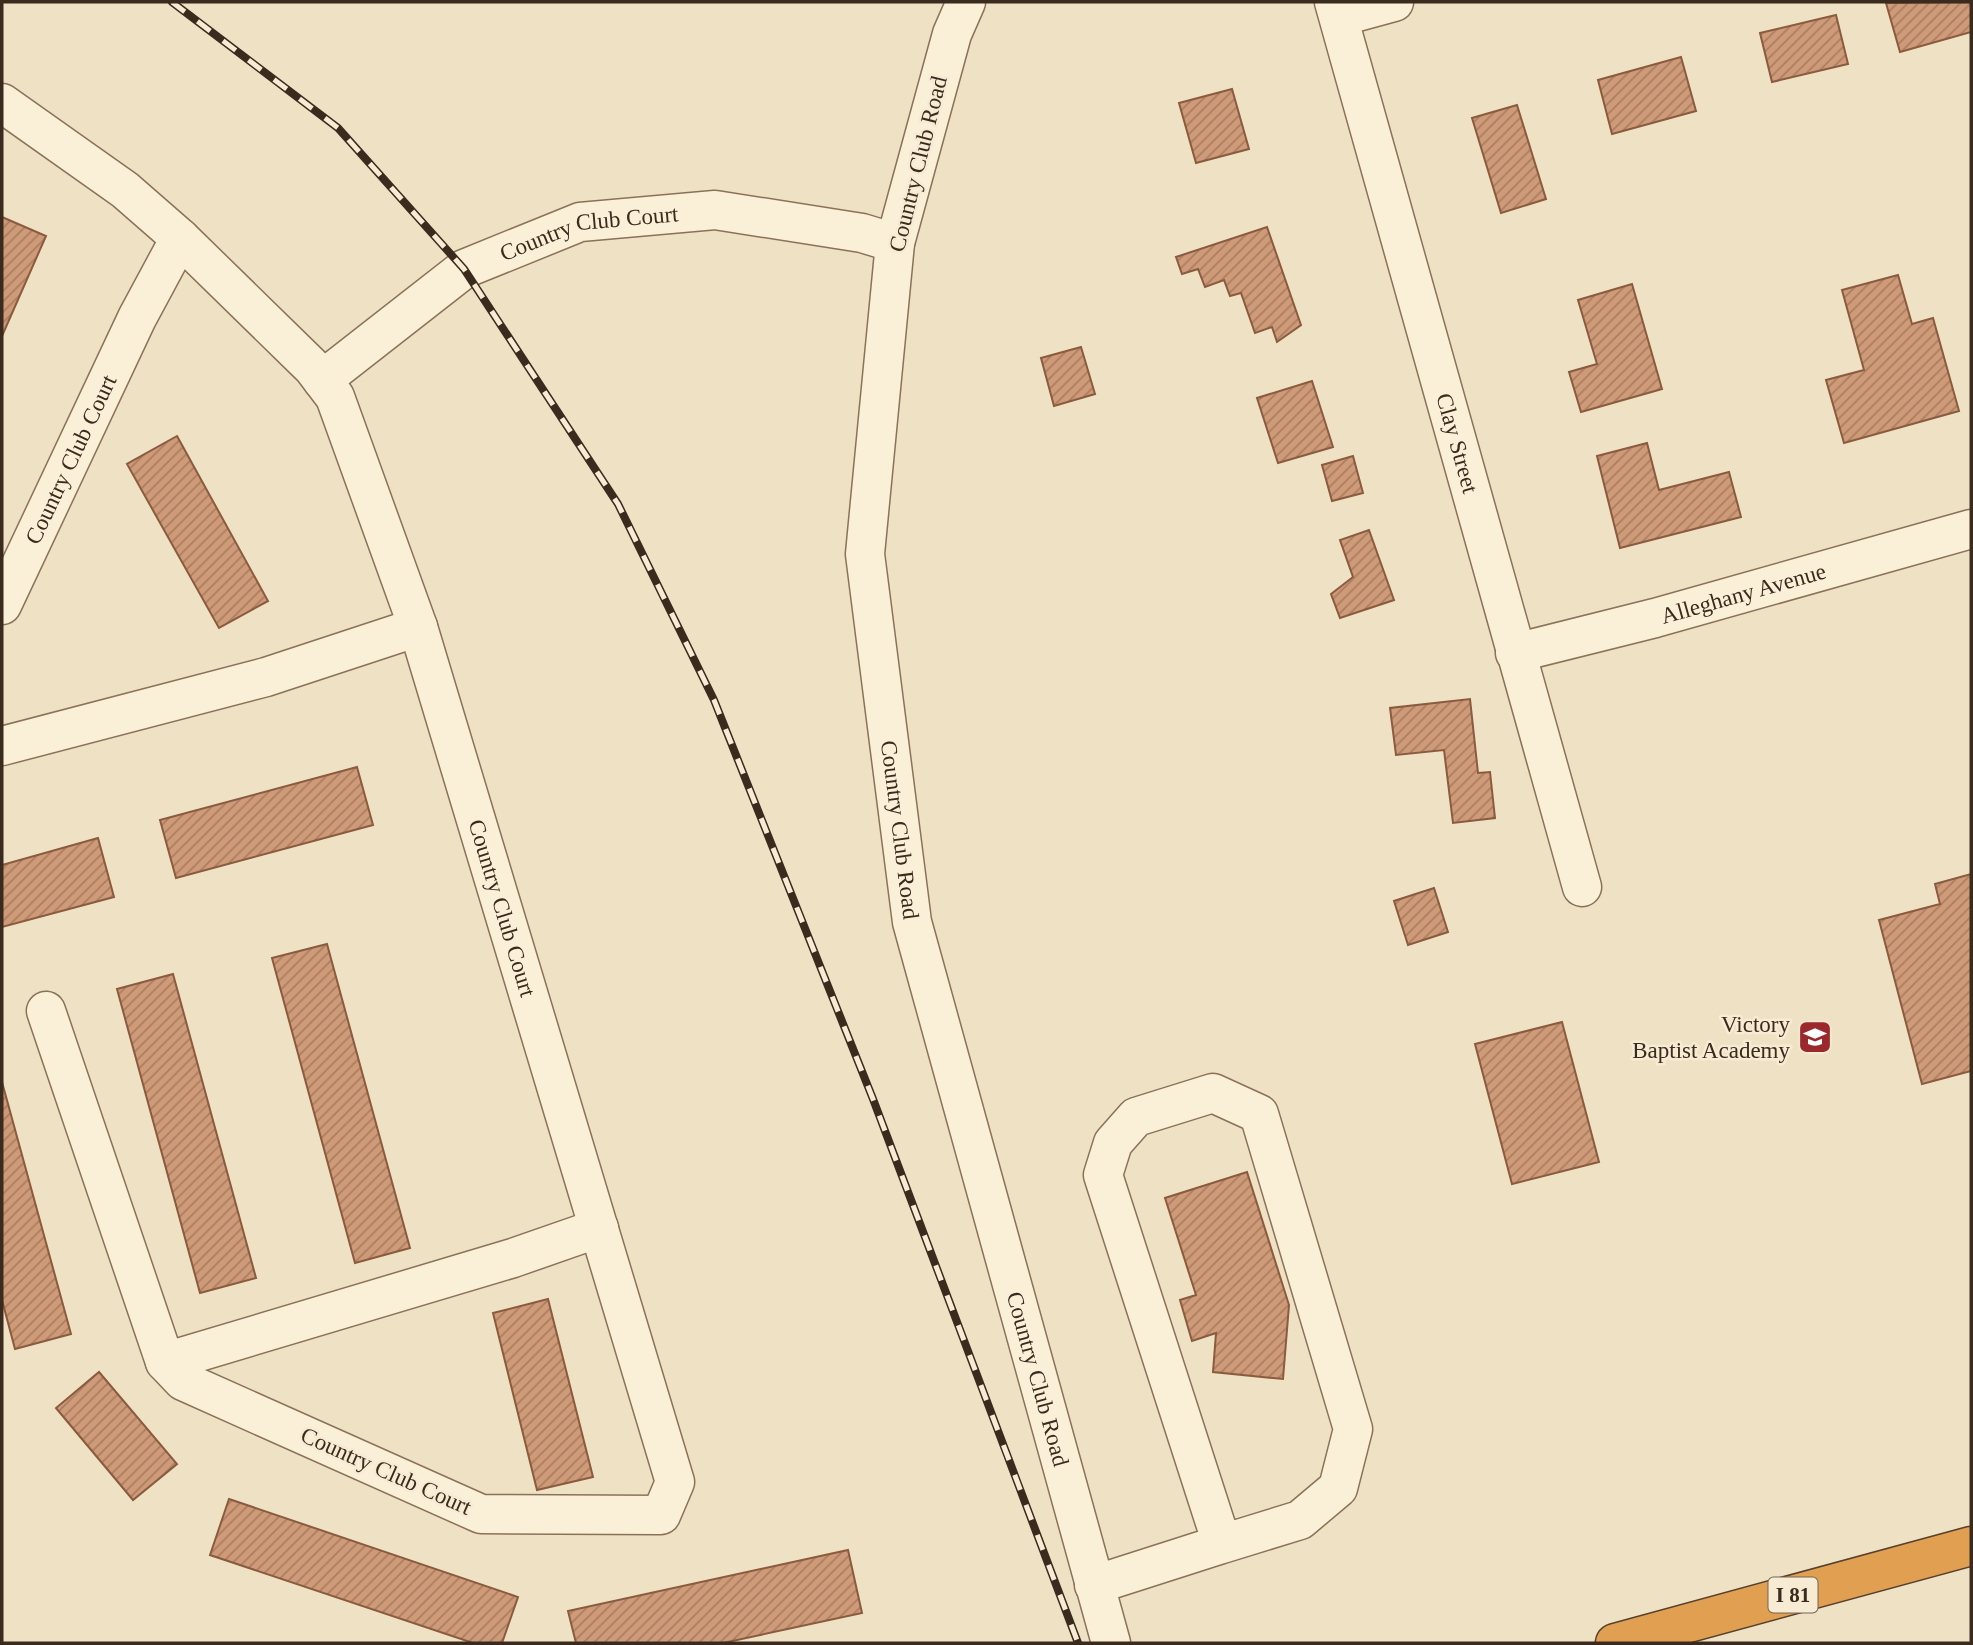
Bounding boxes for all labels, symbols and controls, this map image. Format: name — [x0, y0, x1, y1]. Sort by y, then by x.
street label: Country Club Road — [884, 73, 952, 254]
street label: Country Club Court — [496, 201, 680, 266]
street label: Country Club Court — [20, 370, 121, 548]
street label: Clay Street — [1432, 390, 1484, 497]
street label: Alleghany Avenue — [1658, 558, 1829, 628]
street label: Country Club Road — [876, 739, 924, 921]
street label: Country Club Court — [464, 816, 541, 1000]
place label: Victory Baptist Academy — [1632, 1012, 1790, 1063]
school or university icon: Victory Baptist Academy — [1796, 1018, 1834, 1056]
street label: Country Club Road — [1002, 1289, 1074, 1470]
street label: Country Club Court — [297, 1422, 476, 1520]
road number: I 81 — [1769, 1578, 1818, 1612]

